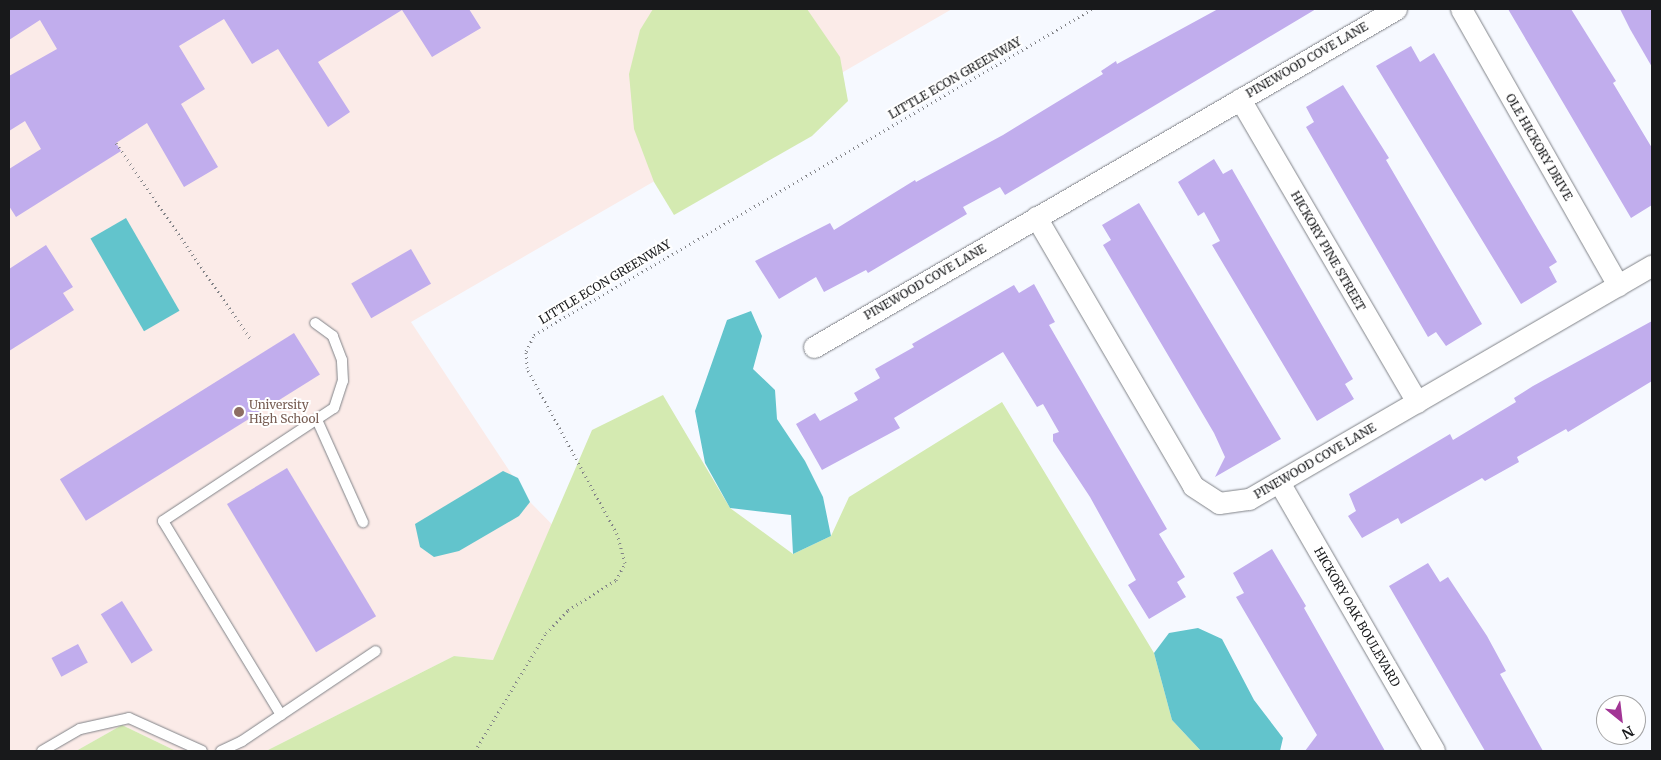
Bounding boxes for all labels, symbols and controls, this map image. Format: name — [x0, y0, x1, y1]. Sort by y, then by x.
street label: PINEWOOD COVE LANE — [1243, 19, 1371, 101]
street label: LITTLE ECON GREENWAY — [886, 34, 1024, 122]
street label: OLE HICKORY DRIVE — [1503, 91, 1575, 203]
street label: HICKORY PINE STREET — [1288, 188, 1368, 314]
street label: LITTLE ECON GREENWAY — [537, 237, 673, 327]
street label: PINEWOOD COVE LANE — [861, 241, 989, 323]
place label: University High School — [249, 398, 319, 426]
marker: University High School — [233, 406, 245, 418]
street label: PINEWOOD COVE LANE — [1251, 420, 1379, 502]
street label: HICKORY OAK BOULEVARD — [1311, 545, 1403, 689]
north arrow — [1596, 695, 1646, 745]
text: N — [1619, 722, 1637, 743]

